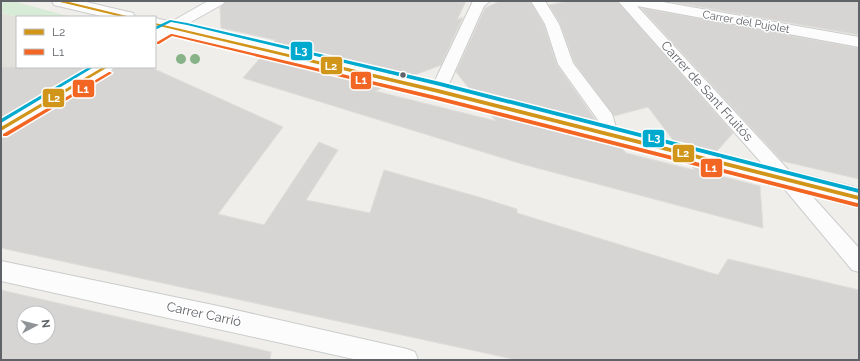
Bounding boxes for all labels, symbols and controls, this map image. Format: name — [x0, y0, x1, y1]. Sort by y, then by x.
street label: Carrer del Pujolet — [701, 8, 791, 36]
legend — [16, 16, 156, 68]
text: L2 — [52, 25, 65, 39]
street label: Carrer de Sant Fruitós — [658, 38, 756, 144]
line badge: L3 — [290, 41, 313, 61]
text: L1 — [52, 45, 64, 59]
text: L3 — [295, 45, 307, 58]
line badge: L2 — [320, 56, 343, 75]
text: L2 — [325, 60, 337, 73]
unlabelled marker — [398, 70, 408, 80]
line badge: L1 — [350, 71, 372, 90]
text: L1 — [355, 74, 367, 87]
line badge: L1 — [72, 79, 95, 98]
text: L1 — [77, 83, 89, 96]
line badge: L2 — [42, 88, 65, 108]
text: L2 — [48, 92, 60, 105]
line badge: L3 — [642, 129, 665, 148]
text: L3 — [648, 132, 660, 145]
line badge: L2 — [672, 144, 695, 163]
text: L2 — [677, 147, 689, 160]
line badge: L1 — [700, 158, 723, 178]
text: L1 — [705, 162, 717, 175]
street label: Carrer Carrió — [165, 299, 243, 329]
north arrow — [16, 305, 56, 345]
text: N — [38, 319, 52, 329]

